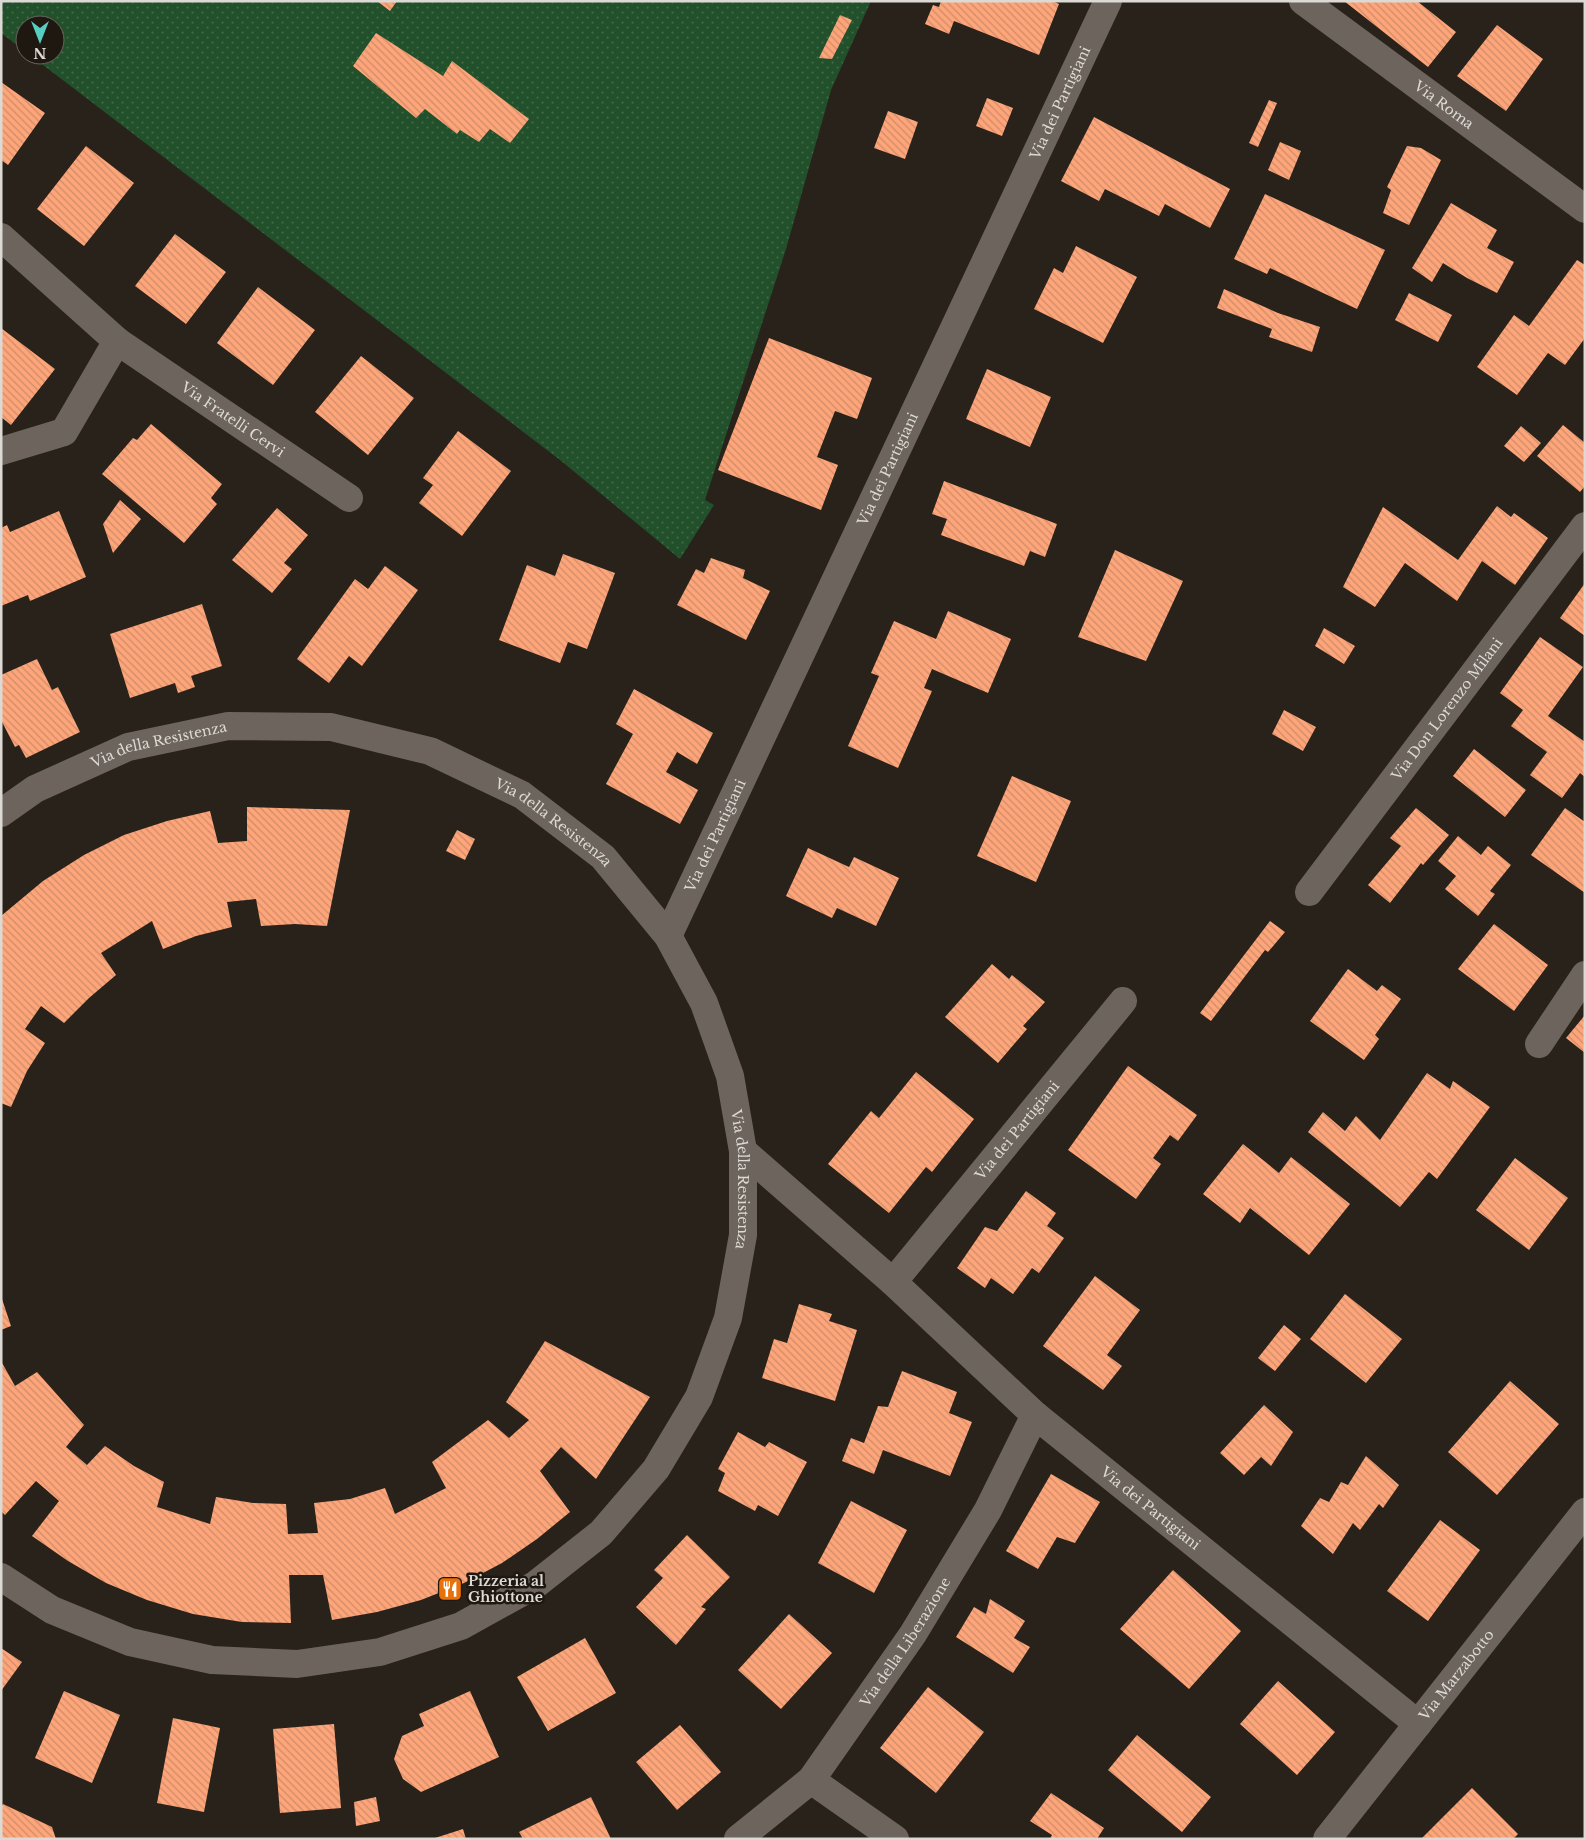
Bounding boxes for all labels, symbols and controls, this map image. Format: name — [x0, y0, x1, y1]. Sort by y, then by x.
north arrow — [15, 15, 65, 65]
street label: Via dei Partigiani — [1025, 43, 1095, 163]
text: N — [33, 44, 47, 62]
street label: Via Roma — [1409, 76, 1478, 133]
street label: Via Fratelli Cervi — [177, 377, 288, 461]
street label: Via dei Partigiani — [853, 409, 922, 529]
street label: Via Don Lorenzo Milani — [1387, 634, 1507, 785]
street label: Via della Resistenza — [87, 717, 229, 772]
street label: Via della Resistenza — [491, 774, 616, 870]
street label: Via dei Partigiani — [681, 776, 750, 896]
street label: Via dei Partigiani — [971, 1077, 1063, 1184]
street label: Via della Resistenza — [727, 1107, 752, 1251]
street label: Via dei Partigiani — [1096, 1462, 1204, 1554]
place label: Pizzeria al Ghiottone — [468, 1572, 544, 1606]
street label: Via della Liberazione — [855, 1574, 954, 1711]
restaurant icon: Pizzeria al Ghiottone — [437, 1576, 463, 1602]
street label: Via Marzabotto — [1415, 1626, 1498, 1725]

